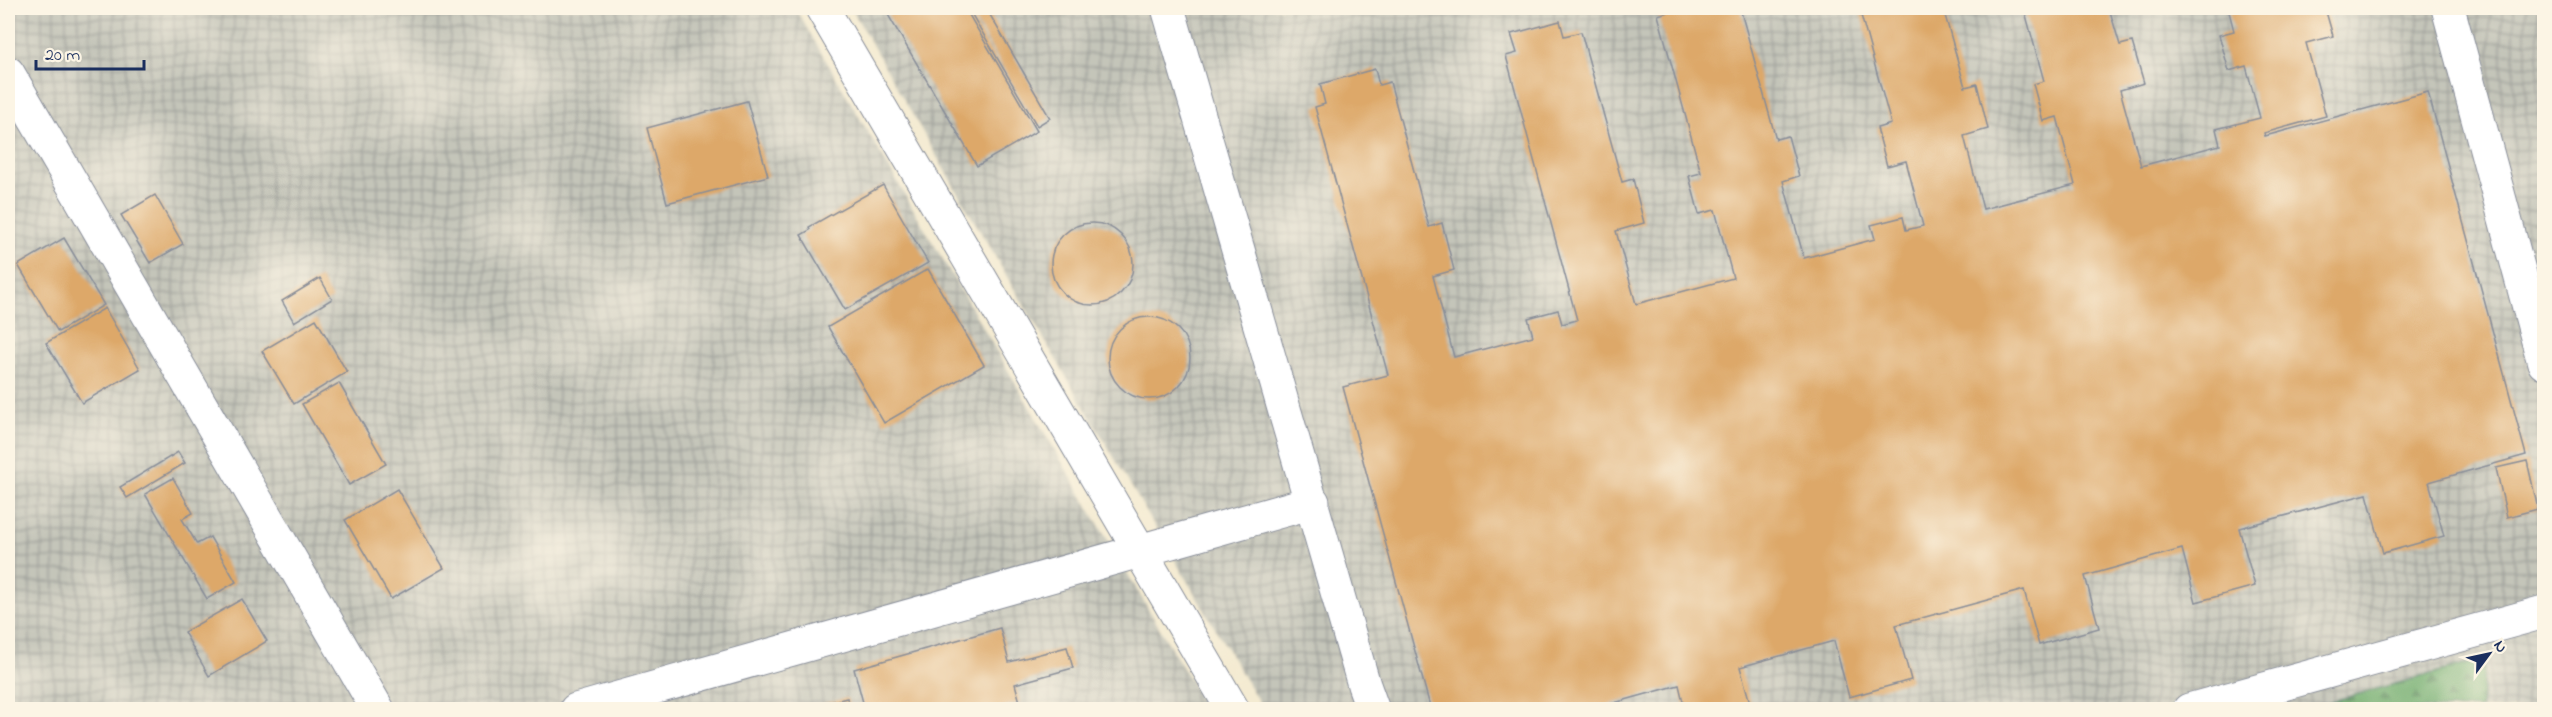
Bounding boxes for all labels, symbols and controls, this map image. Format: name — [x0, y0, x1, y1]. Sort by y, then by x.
scale bar — [36, 33, 144, 71]
text: 20 m — [45, 43, 80, 69]
north arrow — [2459, 624, 2519, 684]
text: N — [2487, 636, 2513, 658]

